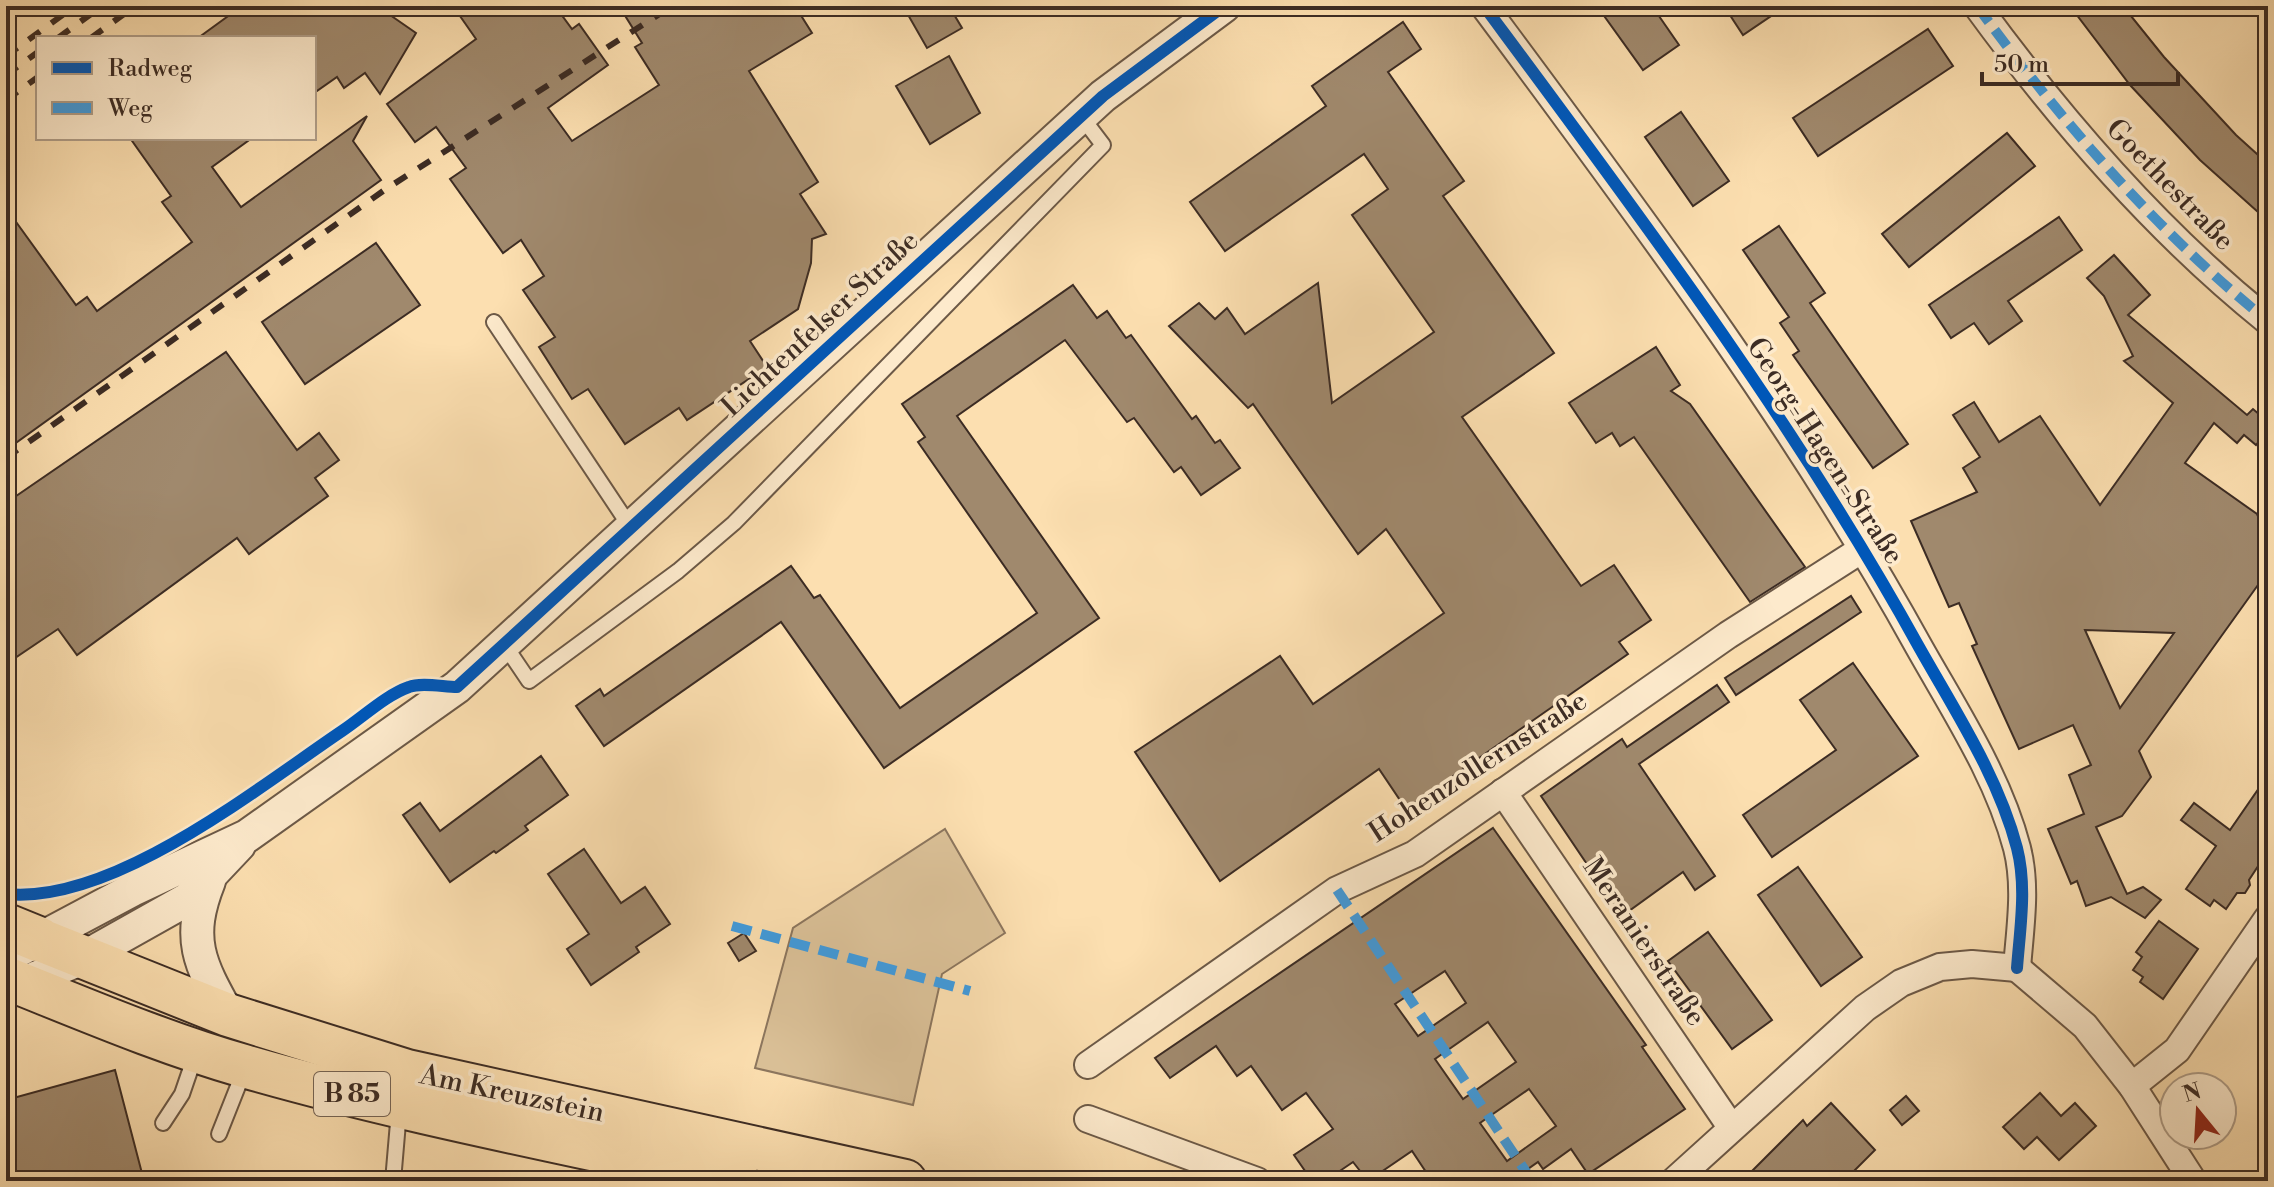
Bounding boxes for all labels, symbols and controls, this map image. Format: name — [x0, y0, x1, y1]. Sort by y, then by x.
legend — [36, 36, 316, 140]
scale bar — [1982, 36, 2178, 86]
text: 50 m — [1994, 50, 2049, 80]
text: Radweg — [108, 54, 193, 84]
text: Weg — [107, 94, 153, 124]
street label: Goethestraße — [2098, 112, 2242, 258]
street label: Lichtenfelser Straße — [714, 224, 926, 424]
street label: Georg-Hagen-Straße — [1739, 331, 1911, 571]
street label: Hohenzollernstraße — [1362, 683, 1594, 851]
street label: Meranierstraße — [1575, 851, 1713, 1033]
street label: Am Kreuzstein — [416, 1057, 608, 1131]
north arrow — [2158, 1071, 2238, 1151]
road number: B 85 — [314, 1072, 390, 1116]
text: N — [2180, 1078, 2205, 1109]

